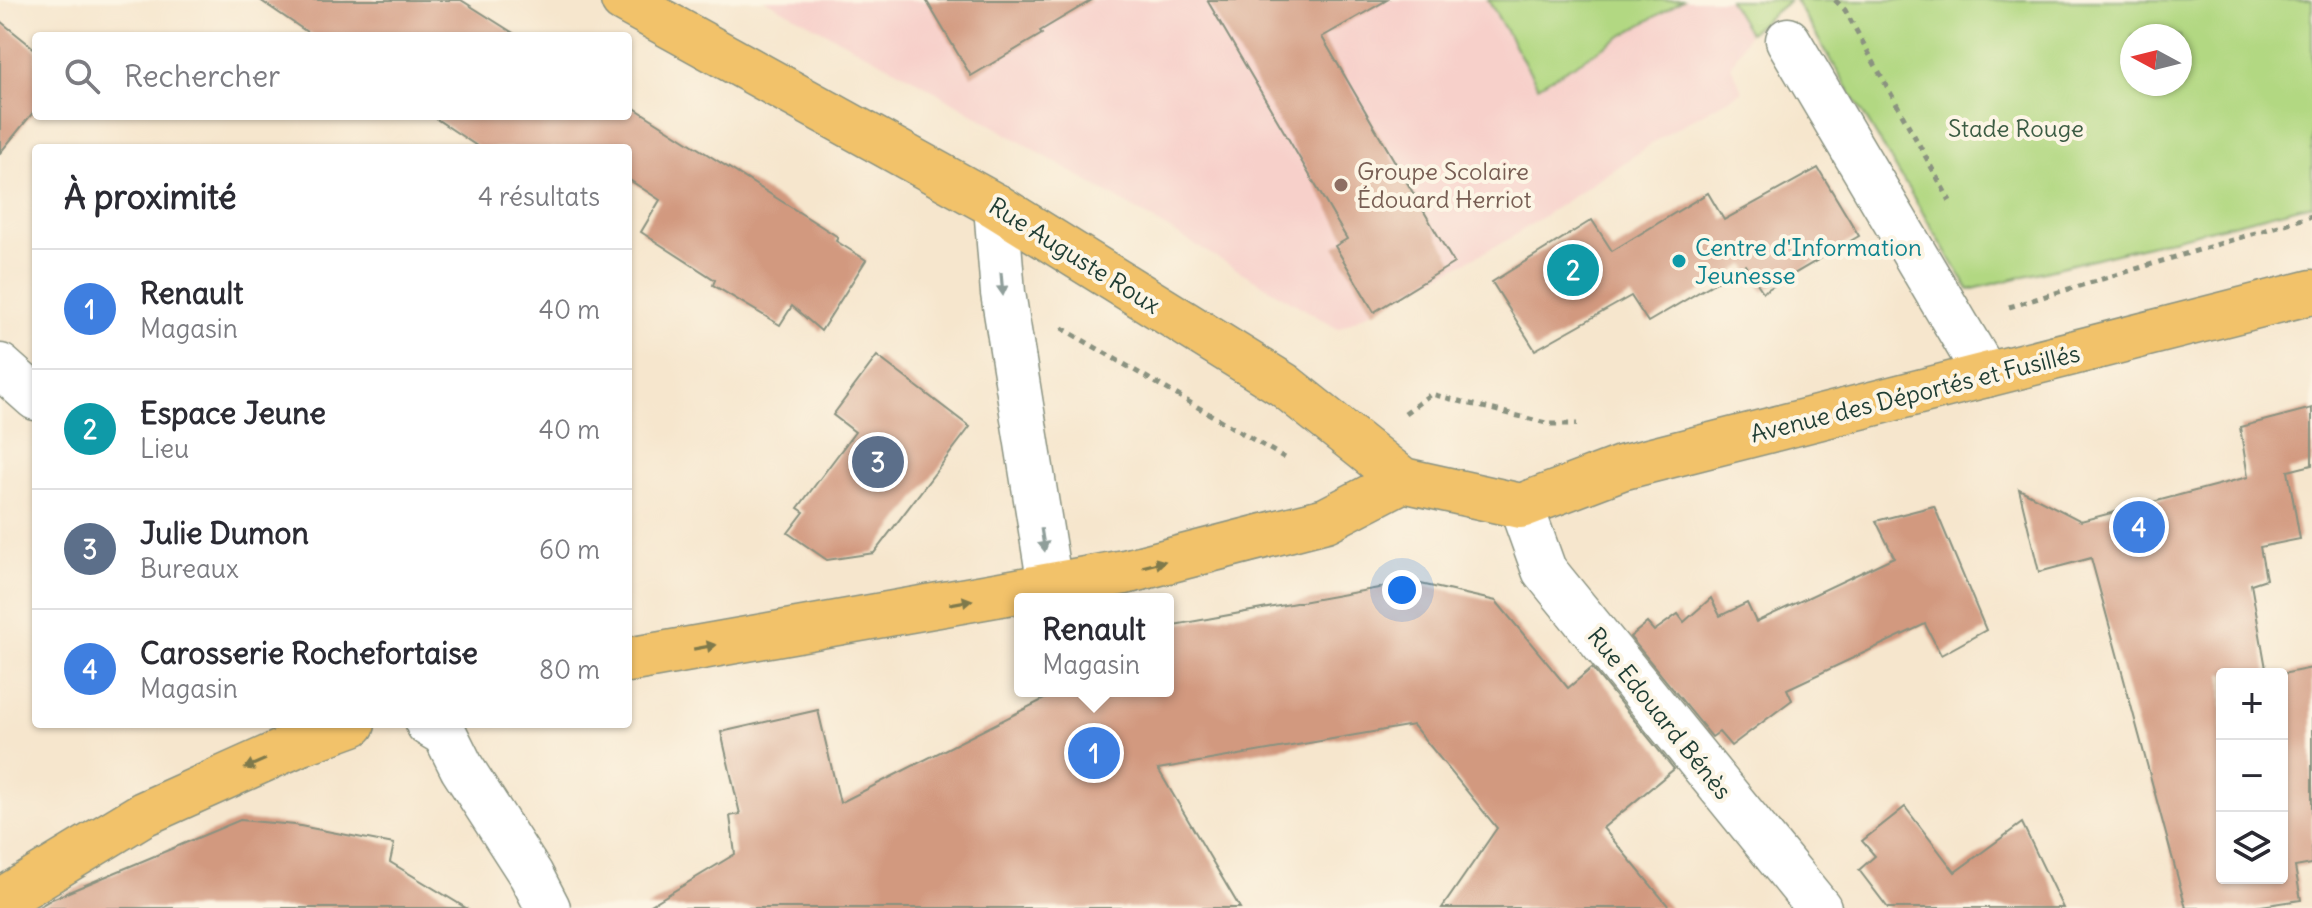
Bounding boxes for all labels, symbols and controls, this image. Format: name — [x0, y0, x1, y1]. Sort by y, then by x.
north arrow — [2120, 24, 2192, 96]
search box — [32, 32, 632, 120]
icon: search — [60, 54, 104, 98]
text: Rechercher — [124, 57, 280, 95]
park label: Stade Rouge — [1948, 113, 2084, 143]
place label: Groupe Scolaire Édouard Herriot — [1357, 156, 1532, 214]
text: À proximité — [64, 175, 237, 218]
marker: Groupe Scolaire Édouard Herriot — [1332, 176, 1350, 194]
text: 4 résultats — [478, 180, 600, 213]
street label: Rue Auguste Roux — [984, 190, 1166, 320]
place label: Centre d'Information Jeunesse — [1695, 232, 1922, 290]
pin: 2 — [1547, 240, 1599, 300]
marker: Centre d'Information Jeunesse — [1670, 252, 1688, 270]
one-way arrow — [996, 272, 1009, 297]
text: Renault — [140, 274, 243, 312]
text: 1 — [85, 293, 95, 326]
text: 40 m — [539, 293, 600, 326]
text: Magasin — [140, 312, 238, 345]
street label: Avenue des Déportés et Fusillés — [1747, 338, 2083, 448]
text: Espace Jeune — [140, 394, 326, 432]
text: 2 — [83, 413, 97, 446]
text: 40 m — [539, 413, 600, 446]
text: Lieu — [140, 432, 189, 465]
pin: 3 — [852, 432, 904, 492]
pin: 4 — [2113, 497, 2165, 557]
text: Julie Dumon — [140, 514, 309, 552]
one-way arrow — [1038, 528, 1050, 553]
text: 3 — [83, 533, 97, 566]
text: 60 m — [539, 533, 600, 566]
text: Bureaux — [140, 552, 239, 585]
one-way arrow — [1142, 558, 1167, 570]
your location — [1382, 570, 1422, 610]
popup — [1014, 593, 1174, 697]
one-way arrow — [949, 595, 974, 607]
text: Renault — [1042, 610, 1146, 648]
street label: Rue Edouard Bénès — [1582, 621, 1738, 805]
text: Carosserie Rochefortaise — [140, 634, 478, 672]
one-way arrow — [693, 640, 718, 652]
text: Magasin — [1042, 648, 1140, 681]
text: 4 — [82, 653, 98, 686]
text: 80 m — [539, 653, 600, 686]
map controls — [2216, 668, 2288, 884]
button: + — [2216, 668, 2288, 740]
text: Magasin — [140, 672, 238, 705]
pin: 1 — [1068, 723, 1120, 783]
button: − — [2216, 740, 2288, 812]
one-way arrow — [243, 757, 266, 770]
button: layers — [2216, 812, 2288, 884]

